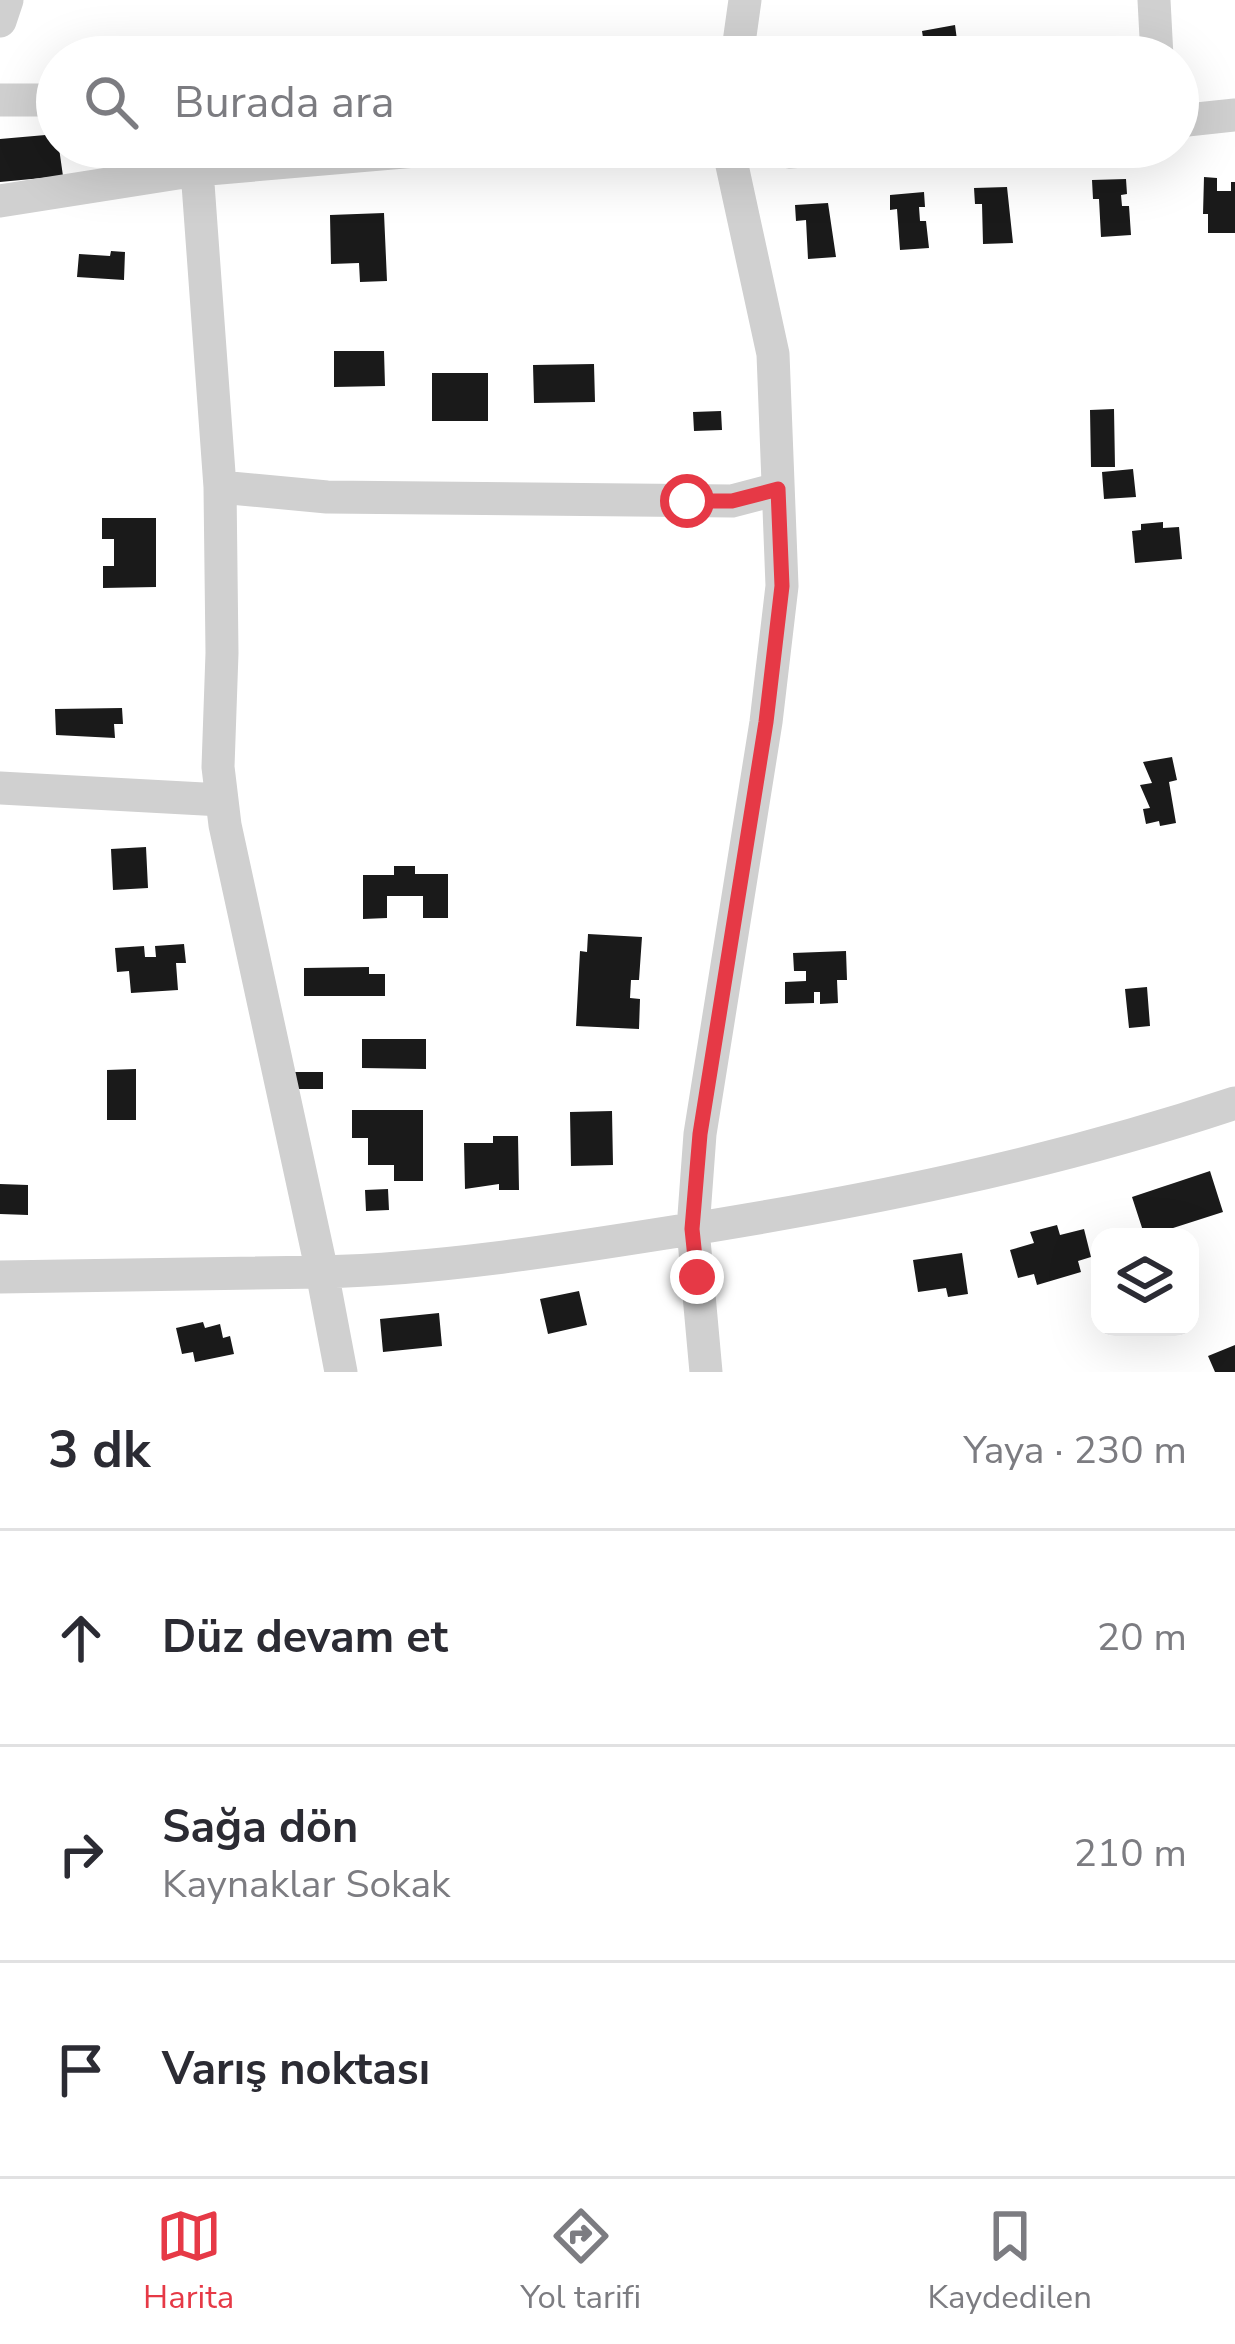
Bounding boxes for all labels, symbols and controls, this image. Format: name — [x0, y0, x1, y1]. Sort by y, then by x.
search box — [36, 36, 1199, 168]
icon: search — [78, 69, 144, 135]
text: Burada ara — [174, 72, 395, 133]
route start — [660, 474, 714, 528]
map controls — [1091, 1228, 1199, 1336]
button: layers — [1091, 1228, 1199, 1336]
route end — [670, 1250, 724, 1304]
text: 3 dk — [48, 1415, 150, 1485]
text: Yaya · 230 m — [963, 1424, 1187, 1477]
icon: ahead — [48, 1605, 114, 1671]
text: Düz devam et — [162, 1607, 448, 1668]
text: 20 m — [1097, 1611, 1187, 1664]
text: Sağa dön — [162, 1797, 358, 1858]
icon: right — [48, 1821, 114, 1887]
text: 210 m — [1073, 1827, 1187, 1880]
text: Kaynaklar Sokak — [162, 1858, 451, 1911]
icon: arrive — [48, 2037, 114, 2103]
text: Varış noktası — [162, 2039, 430, 2100]
tab: Harita — [143, 2203, 234, 2320]
tab: Yol tarifi — [520, 2203, 641, 2320]
tab: Kaydedilen — [927, 2203, 1092, 2320]

